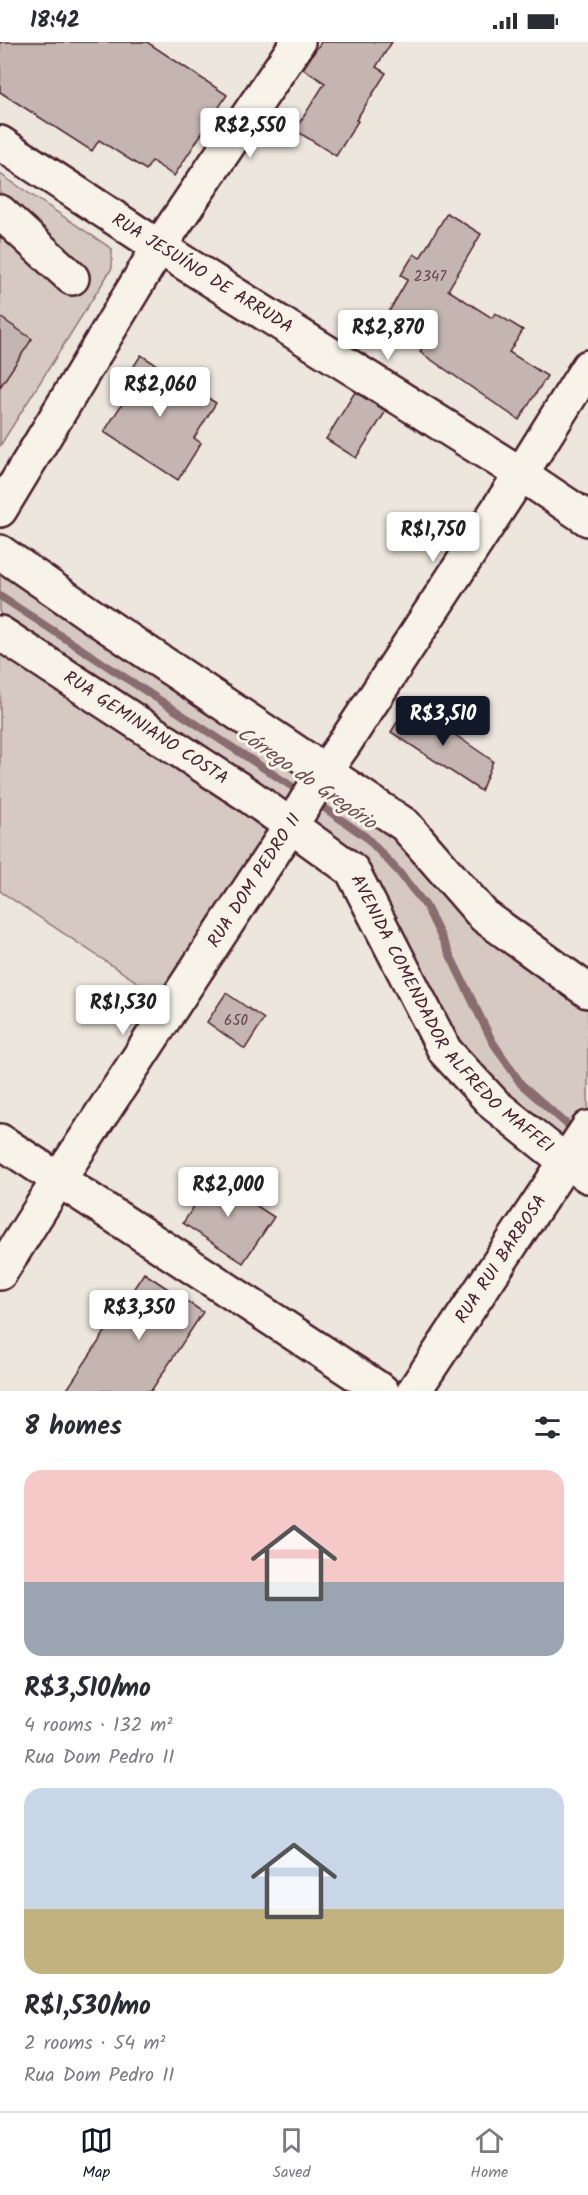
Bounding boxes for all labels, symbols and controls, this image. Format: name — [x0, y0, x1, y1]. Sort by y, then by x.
text: 18:42 — [30, 4, 80, 39]
pin: R$2,550 — [195, 108, 305, 159]
text: R$2,550 — [214, 111, 286, 143]
street label: RUA JESUÍNO DE ARRUDA — [106, 206, 299, 342]
house number: 2347 — [414, 265, 447, 289]
pin: R$2,870 — [333, 310, 443, 361]
text: R$2,870 — [352, 313, 424, 345]
pin: R$2,060 — [105, 367, 215, 418]
text: R$2,060 — [124, 370, 196, 402]
pin: R$1,750 — [378, 512, 488, 563]
text: R$1,750 — [401, 515, 465, 547]
street label: RUA GEMINIANO COSTA — [57, 664, 234, 793]
pin: R$3,510 — [388, 696, 498, 747]
text: R$3,510 — [410, 699, 476, 731]
water label: Córrego do Gregório — [230, 719, 384, 840]
street label: RUA DOM PEDRO II — [201, 808, 309, 954]
street label: AVENIDA COMENDADOR ALFREDO MAFFEI — [342, 869, 560, 1161]
pin: R$1,530 — [68, 985, 178, 1036]
text: R$1,530 — [90, 988, 156, 1020]
house number: 650 — [224, 1009, 248, 1033]
pin: R$2,000 — [173, 1167, 283, 1218]
text: R$2,000 — [192, 1170, 264, 1202]
street label: RUA RUI BARBOSA — [448, 1189, 555, 1330]
pin: R$3,350 — [84, 1290, 194, 1341]
text: R$3,350 — [103, 1293, 175, 1325]
text: 8 homes — [24, 1406, 122, 1448]
icon: filters — [531, 1411, 564, 1444]
icon: home — [240, 1509, 348, 1617]
text: R$3,510/mo — [24, 1668, 151, 1710]
text: 4 rooms · 132 m² — [24, 1710, 172, 1742]
text: Rua Dom Pedro II — [24, 1742, 175, 1774]
icon: home — [240, 1827, 348, 1935]
text: R$1,530/mo — [24, 1986, 151, 2028]
text: 2 rooms · 54 m² — [24, 2028, 165, 2060]
text: Rua Dom Pedro II — [24, 2060, 175, 2092]
tab: Map — [80, 2124, 113, 2185]
tab: Saved — [273, 2124, 311, 2185]
tab: Home — [470, 2124, 508, 2185]

